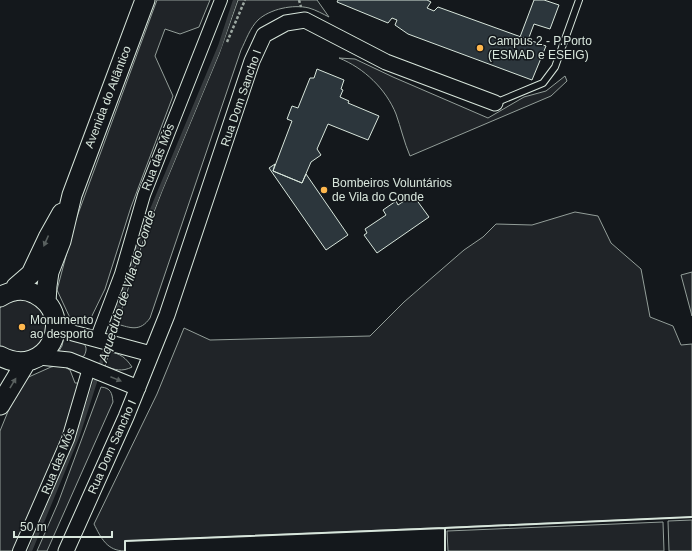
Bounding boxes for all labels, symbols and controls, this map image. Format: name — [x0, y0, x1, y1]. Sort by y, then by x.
place label: Campus 2 - P.Porto (ESMAD e ESEIG) — [488, 34, 592, 62]
marker: Campus 2 - P.Porto (ESMAD e ESEIG) — [475, 43, 485, 53]
street label: Avenida do Atlântico — [82, 44, 134, 150]
street label: Rua Dom Sancho I — [218, 48, 264, 148]
street label: Rua das Mós — [139, 121, 177, 193]
place label: Bombeiros Voluntários de Vila do Conde — [332, 176, 452, 204]
marker: Bombeiros Voluntários de Vila do Conde — [319, 185, 329, 195]
water label: Aqueduto de Vila do Conde — [95, 208, 159, 365]
one-way arrow — [43, 236, 49, 247]
place label: Monumento ao desporto — [30, 313, 94, 341]
marker: Monumento ao desporto — [17, 322, 27, 332]
one-way arrow — [111, 376, 122, 382]
one-way arrow — [9, 377, 16, 389]
street label: Rua Dom Sancho I — [85, 398, 139, 496]
street label: Rua das Mós — [38, 426, 78, 496]
scale bar — [14, 513, 112, 539]
text: 50 m — [20, 520, 47, 534]

